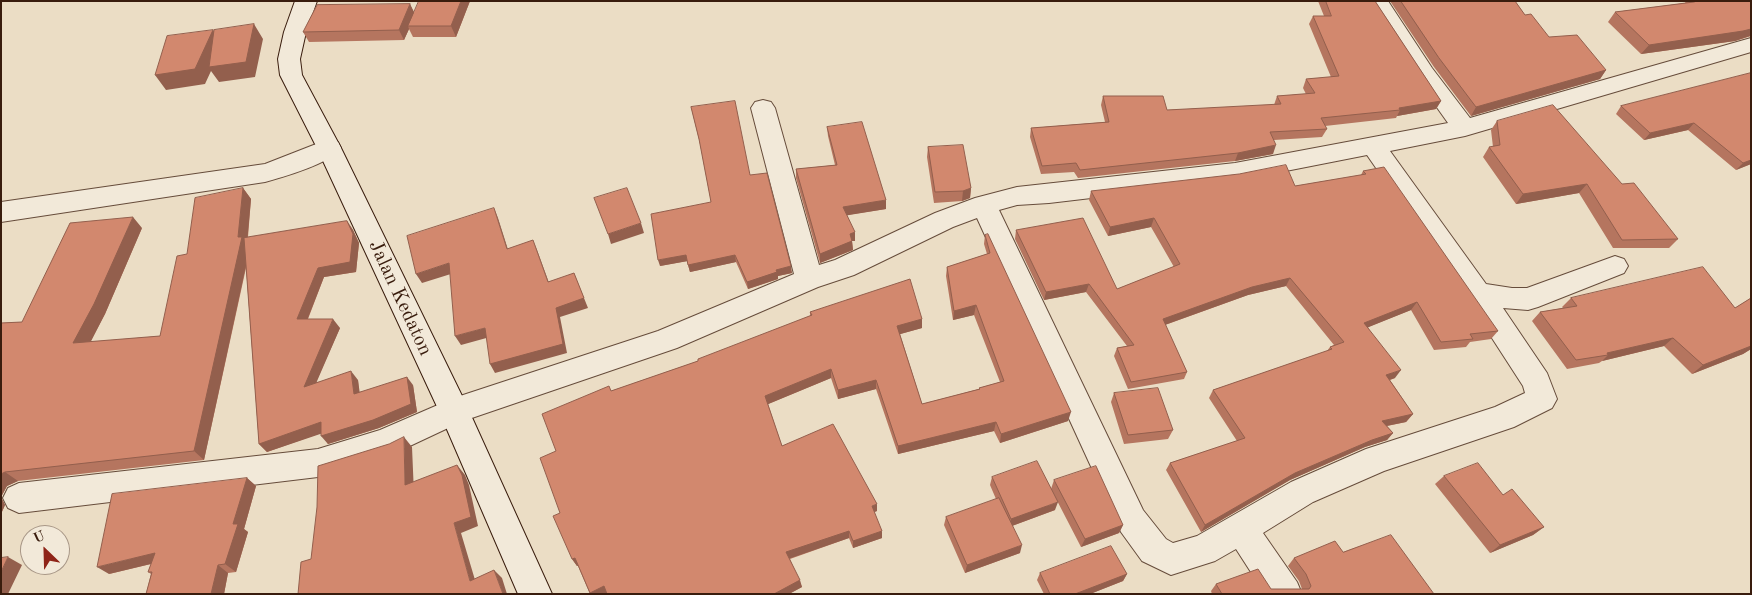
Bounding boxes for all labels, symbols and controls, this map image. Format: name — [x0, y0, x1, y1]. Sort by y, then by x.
street label: Jalan Kedaton — [363, 236, 437, 360]
north arrow — [20, 525, 70, 575]
text: U — [31, 529, 47, 546]

